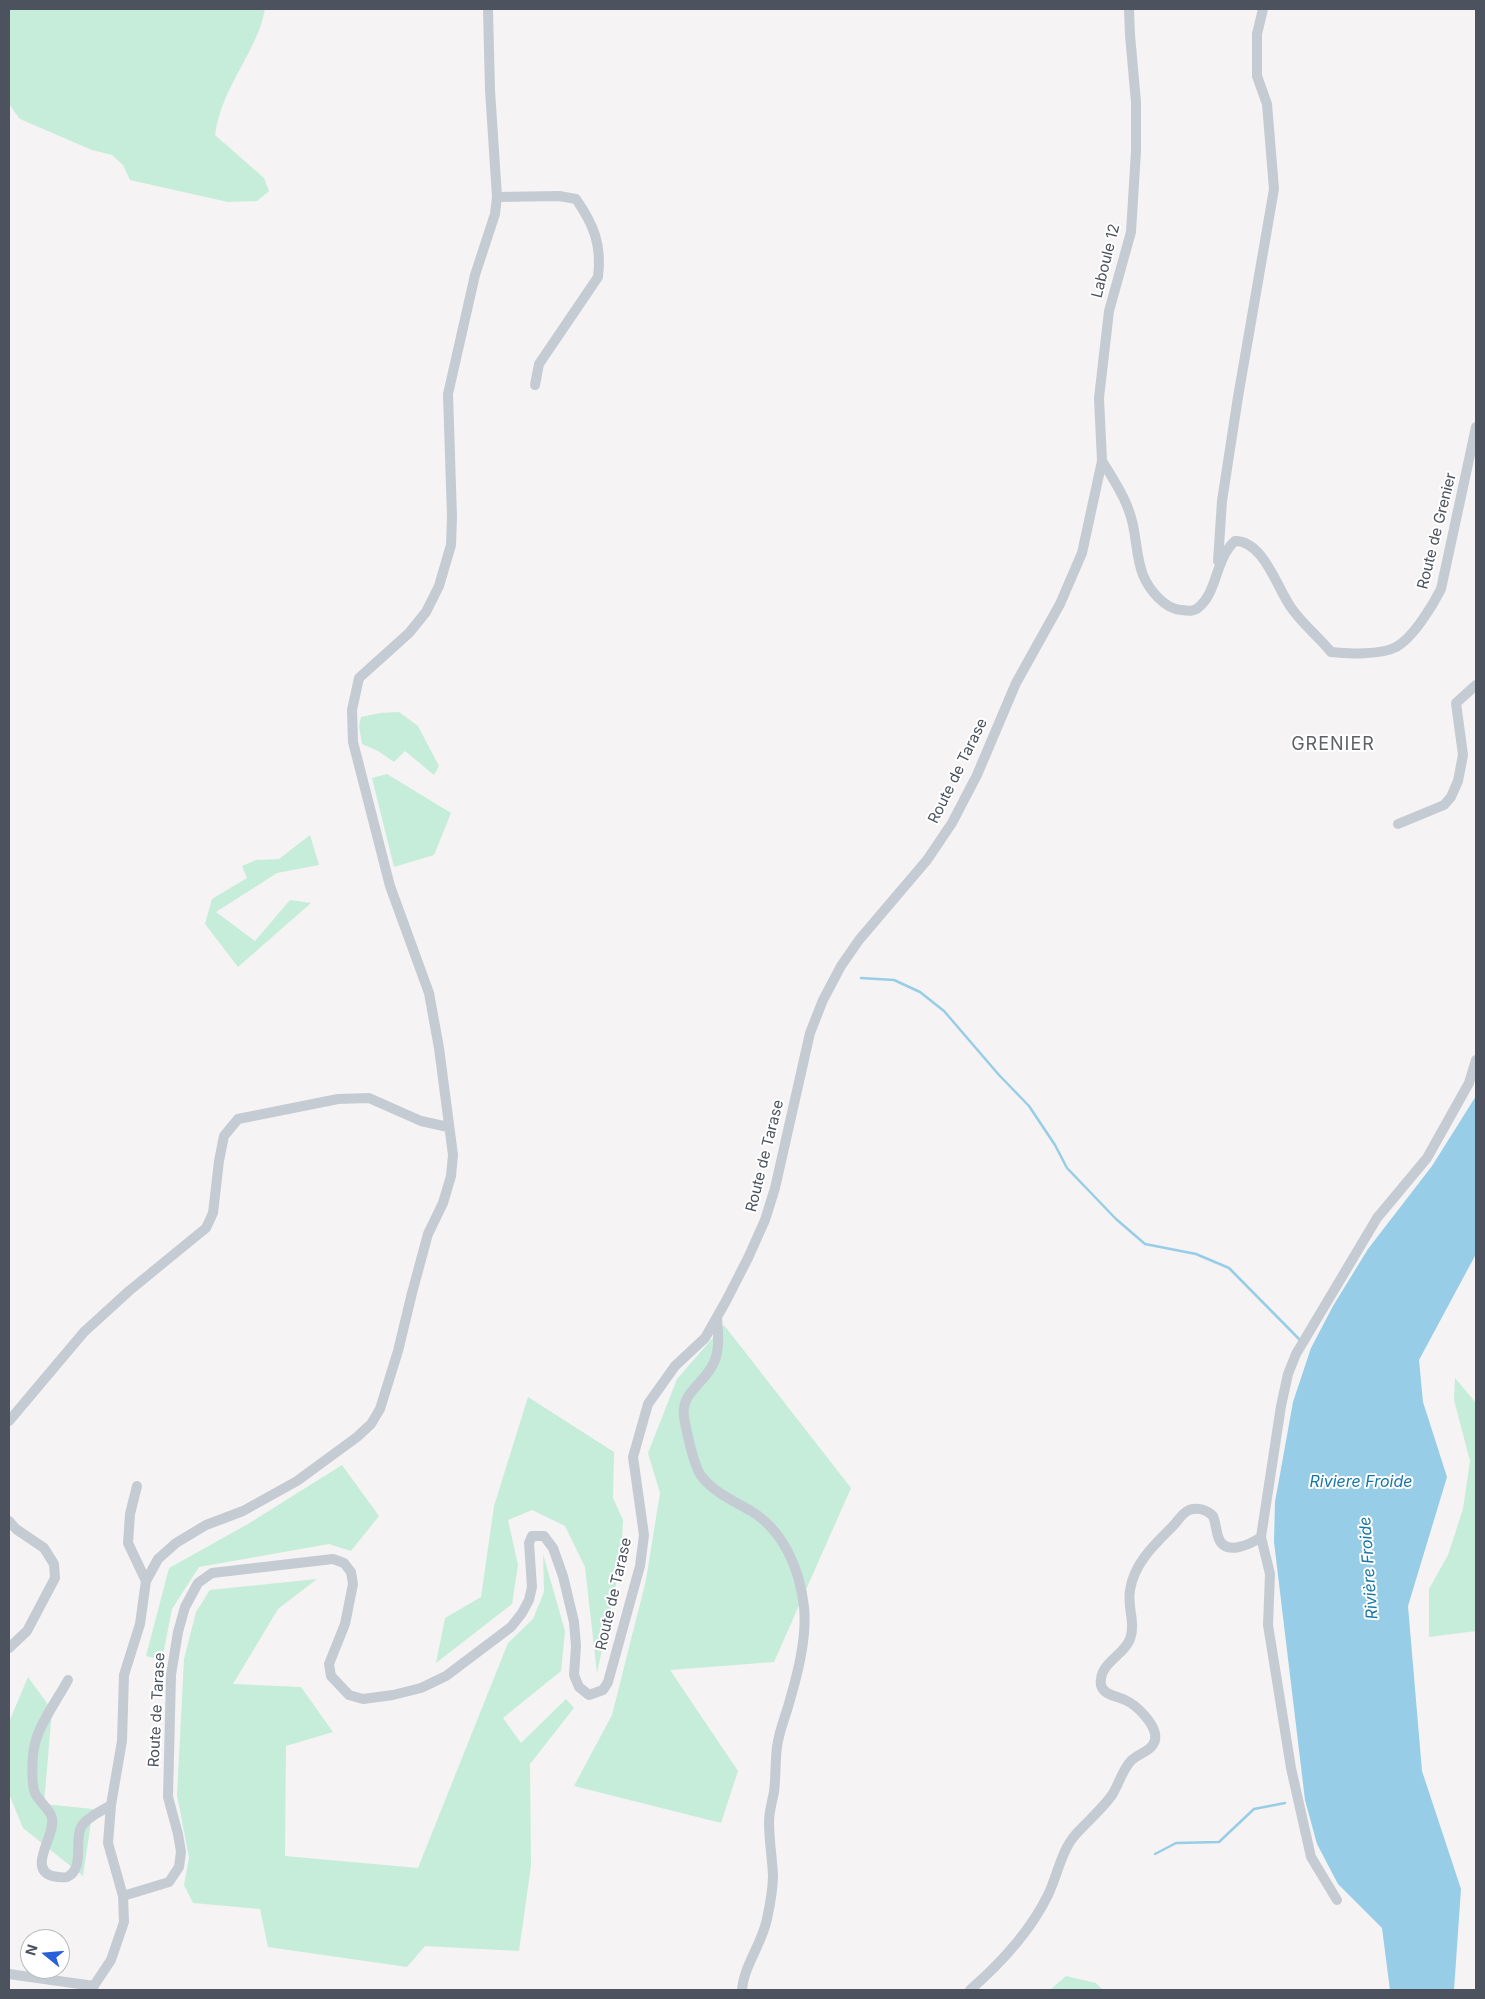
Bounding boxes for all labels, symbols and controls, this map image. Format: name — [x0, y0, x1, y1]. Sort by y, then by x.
street label: Laboule 12 — [1088, 222, 1124, 300]
street label: Route de Grenier — [1414, 471, 1460, 591]
street label: Route de Tarase — [925, 715, 991, 827]
district label: GRENIER — [1290, 734, 1376, 756]
street label: Route de Tarase — [742, 1098, 788, 1214]
water label: Riviere Froide — [1310, 1472, 1412, 1492]
water label: Rivière Froide — [1356, 1516, 1382, 1620]
street label: Route de Tarase — [592, 1536, 636, 1652]
street label: Route de Tarase — [145, 1652, 169, 1768]
north arrow — [20, 1929, 70, 1979]
text: N — [21, 1942, 41, 1957]

